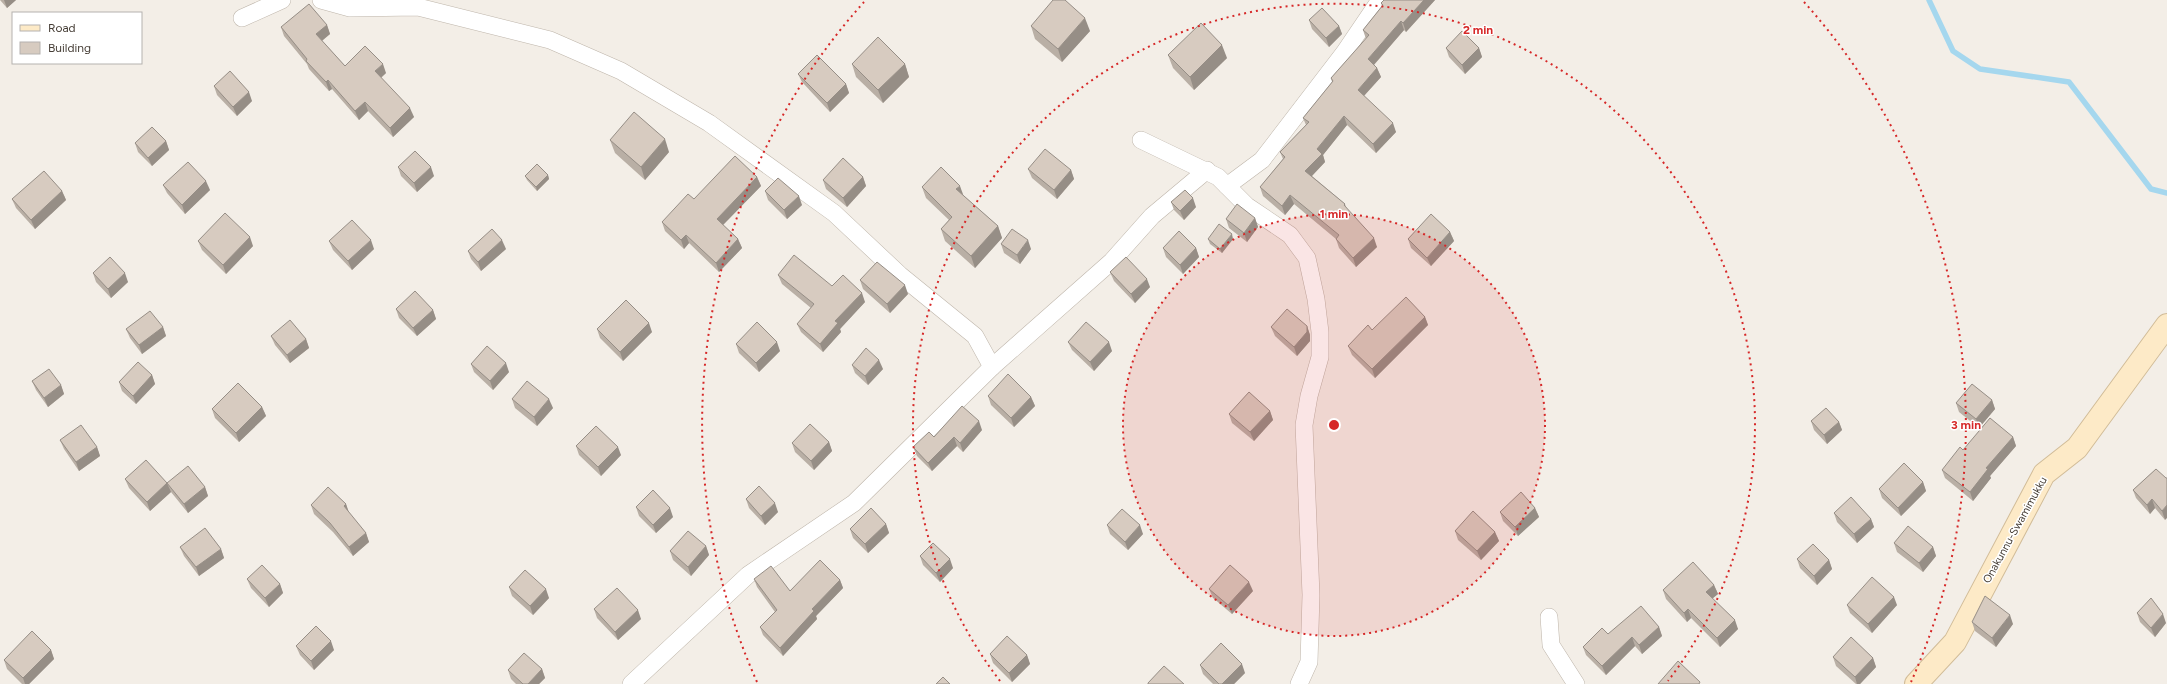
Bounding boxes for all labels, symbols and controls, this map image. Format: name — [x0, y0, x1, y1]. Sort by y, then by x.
legend — [12, 12, 142, 64]
text: Road — [48, 21, 76, 35]
text: 2 min — [1463, 23, 1493, 37]
text: Building — [48, 41, 91, 55]
text: 1 min — [1320, 207, 1348, 221]
centre of rings — [1327, 418, 1341, 432]
text: 3 min — [1951, 418, 1981, 432]
street label: Onakunnu-Swamimukku — [1980, 474, 2050, 586]

